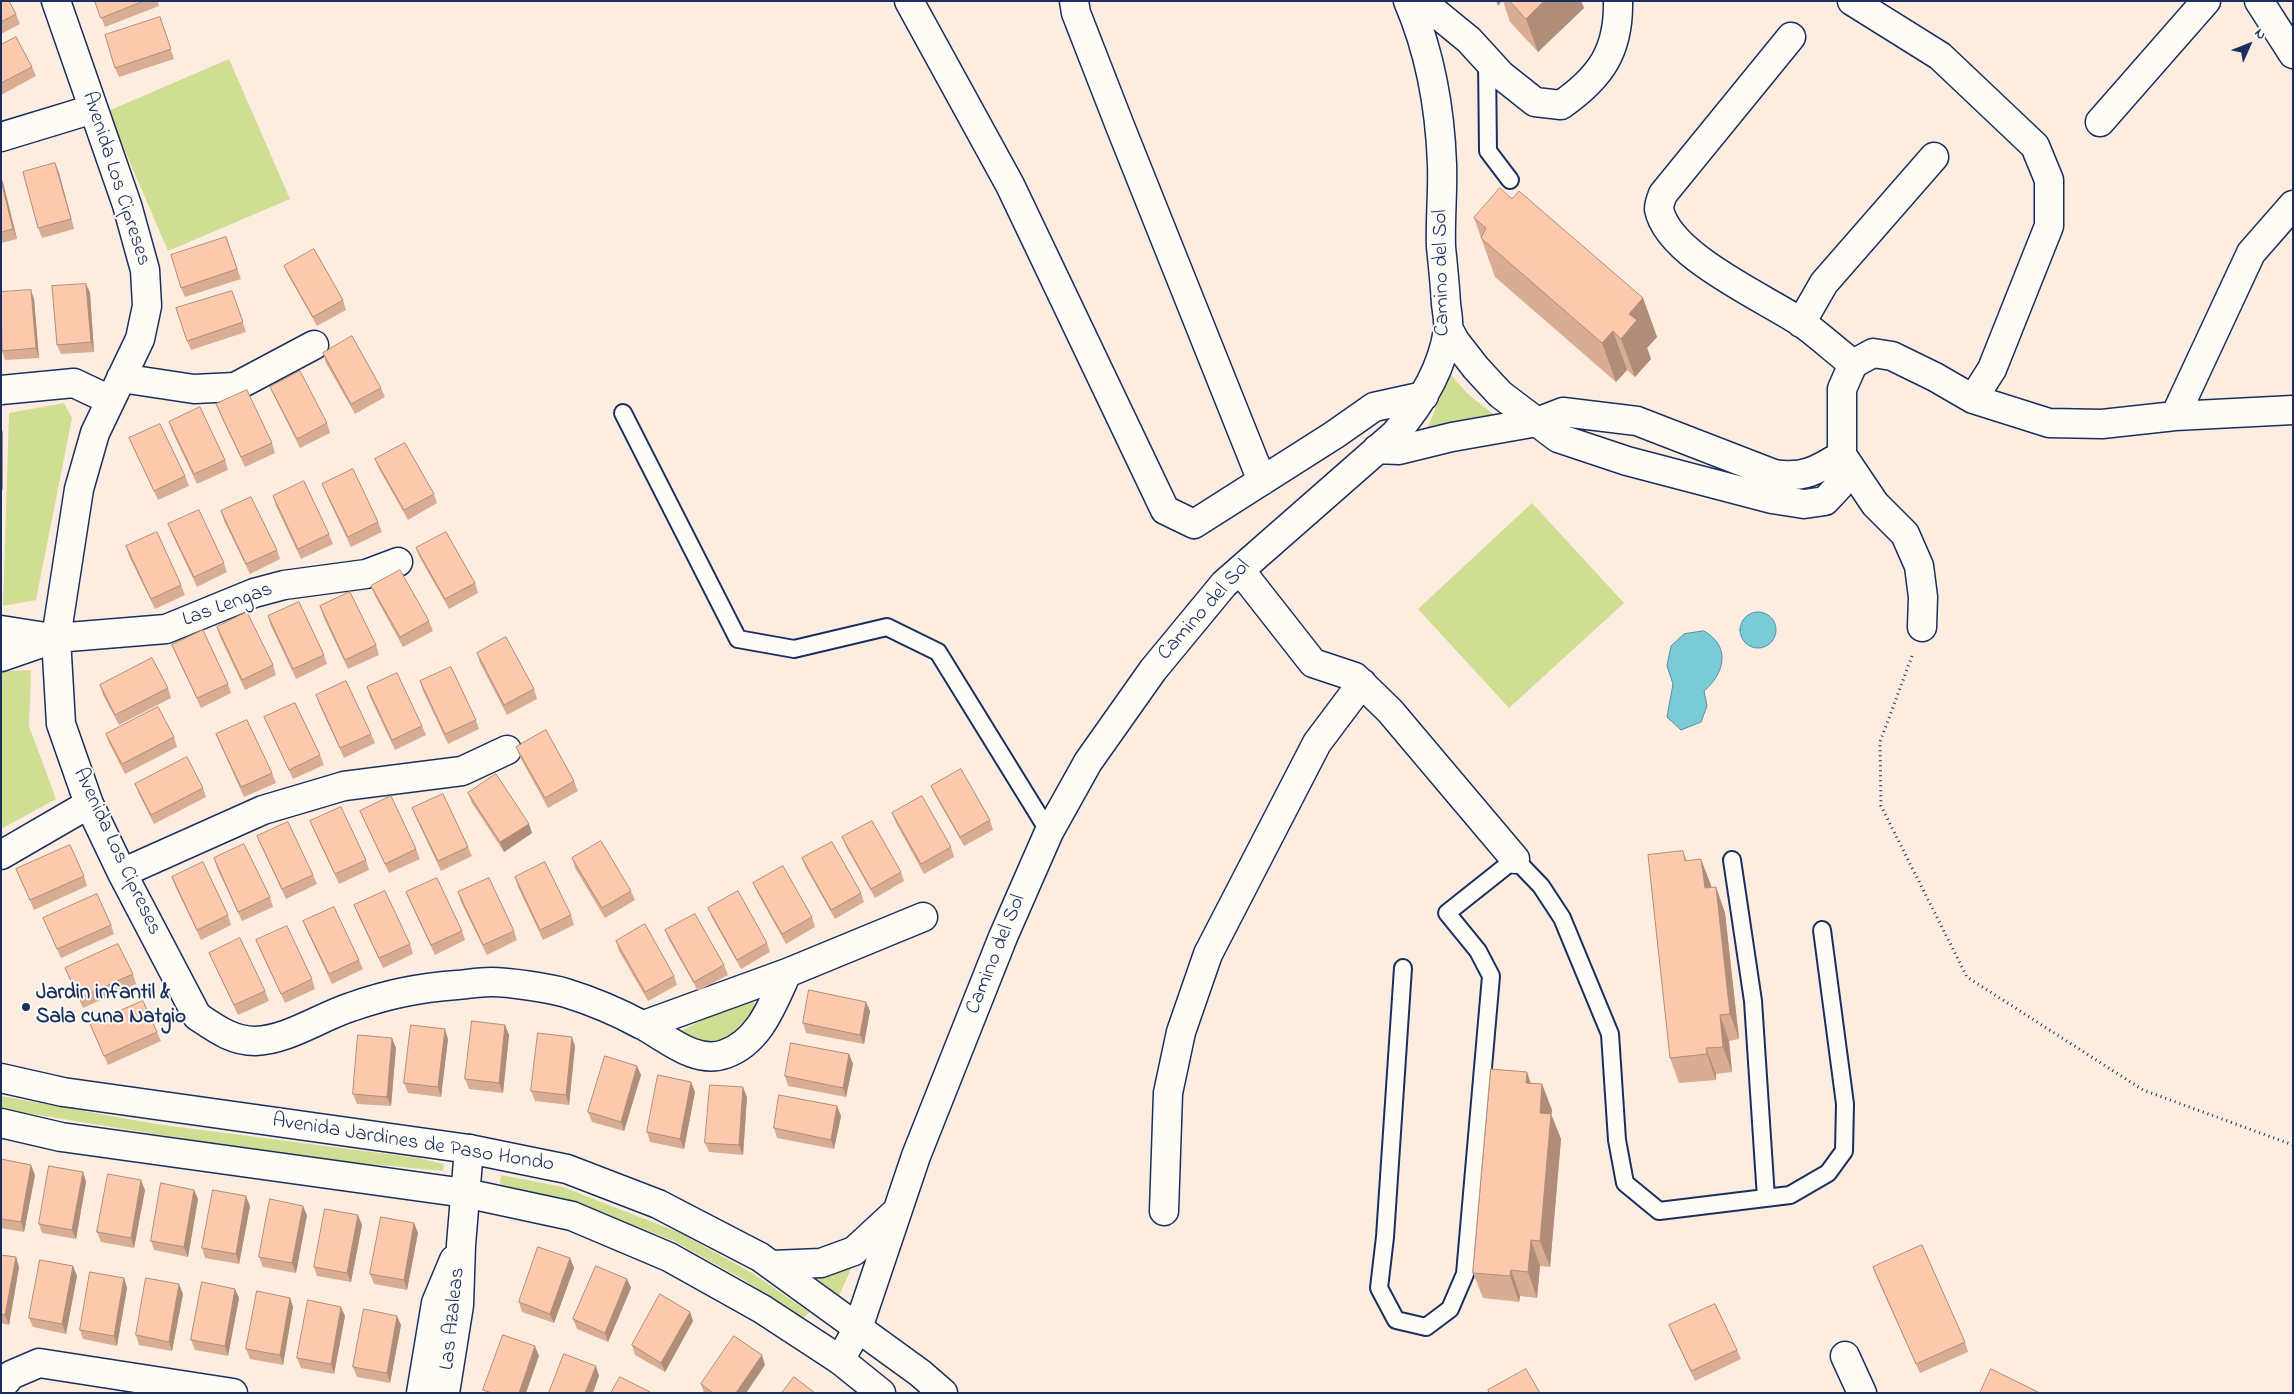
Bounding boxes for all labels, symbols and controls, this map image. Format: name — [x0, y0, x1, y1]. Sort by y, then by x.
north arrow — [2224, 20, 2274, 70]
text: N — [2249, 24, 2271, 45]
street label: Avenida Los Cipreses — [75, 89, 155, 269]
street label: Camino del Sol — [1429, 209, 1457, 337]
street label: Camino del Sol — [1153, 555, 1257, 667]
street label: Las Lengas — [179, 578, 277, 634]
street label: Avenida Los Cipreses — [66, 764, 166, 940]
street label: Camino del Sol — [962, 892, 1032, 1018]
place label: Jardin infantil & Sala cuna Natgio — [36, 982, 186, 1032]
marker: Jardin infantil & Sala cuna Natgio — [20, 1001, 32, 1013]
street label: Avenida Jardines de Paso Hondo — [270, 1109, 556, 1179]
street label: Las Azaleas — [436, 1266, 472, 1372]

